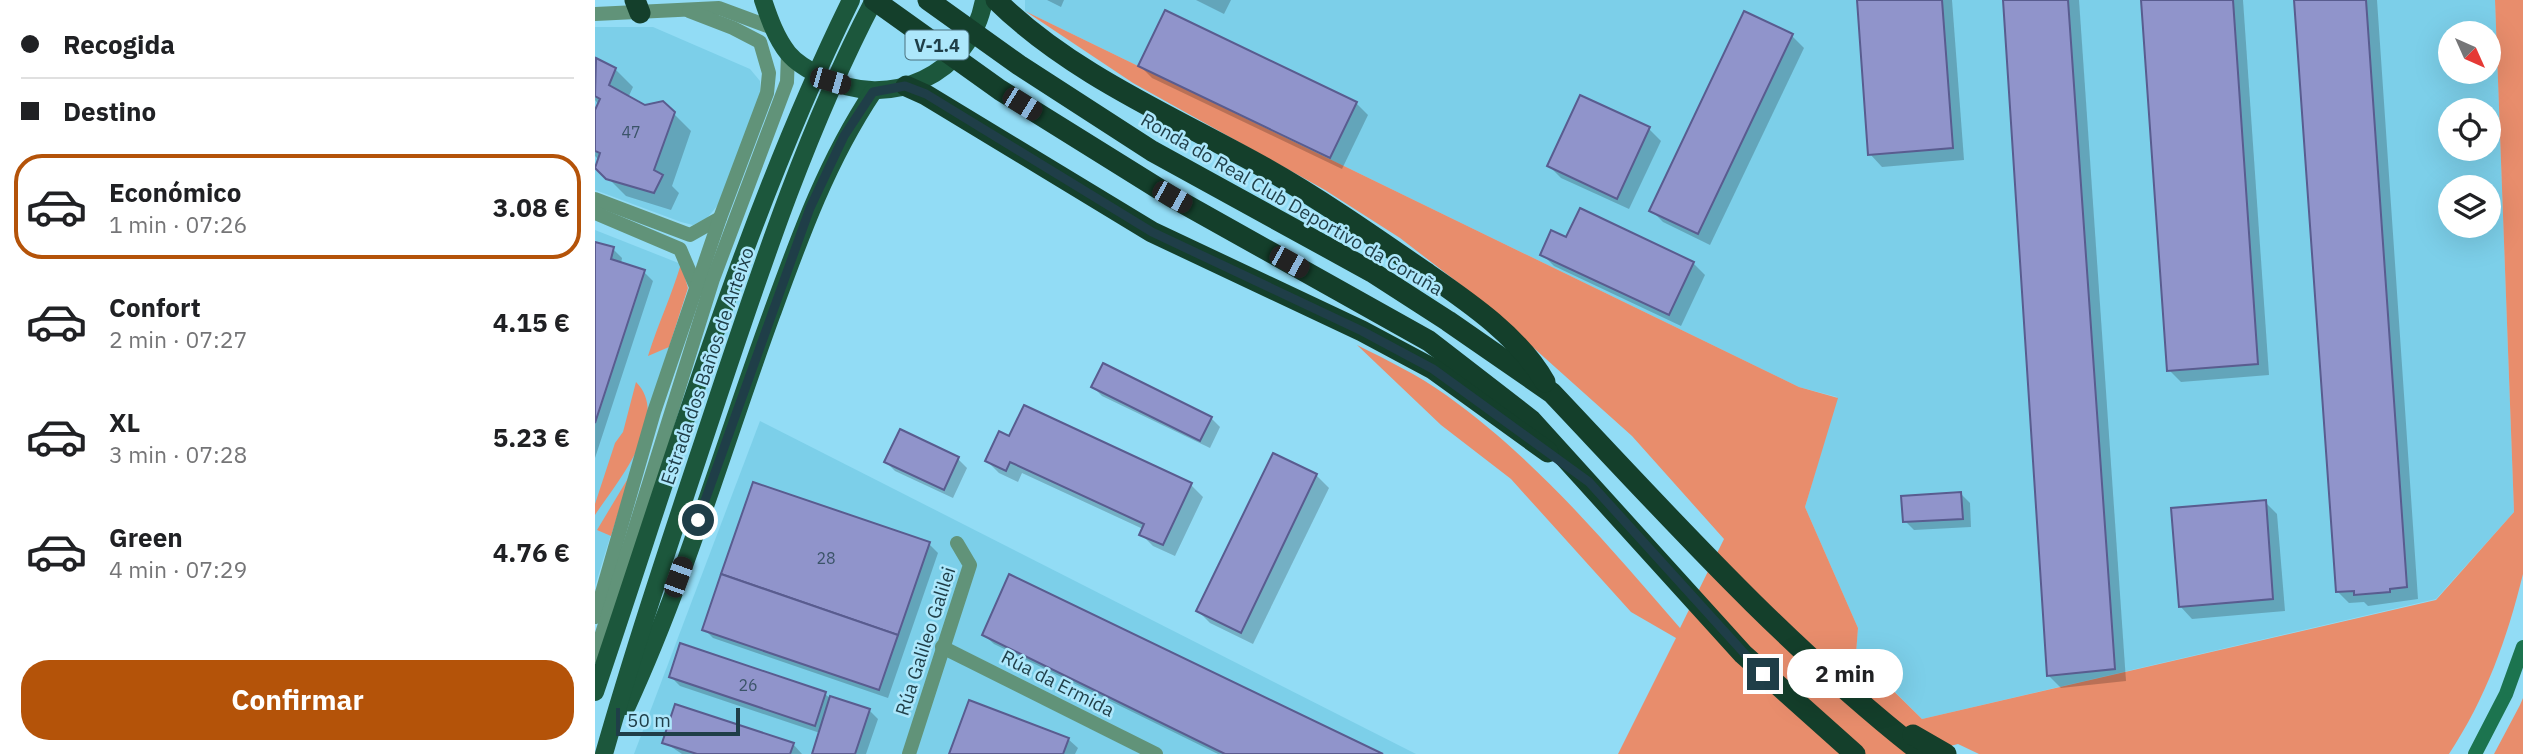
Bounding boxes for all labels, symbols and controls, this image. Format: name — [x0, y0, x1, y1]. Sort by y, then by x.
north arrow — [2438, 21, 2501, 84]
map controls — [2438, 21, 2501, 238]
text: Recogida — [63, 27, 175, 61]
road number: V-1.4 — [905, 31, 969, 60]
car — [807, 65, 854, 97]
car — [999, 84, 1046, 124]
text: Destino — [63, 94, 156, 128]
button: locate — [2438, 98, 2501, 161]
street label: Ronda do Real Club Deportivo da Coruña — [1137, 107, 1447, 301]
house number: 47 — [621, 122, 641, 142]
icon: car — [25, 175, 88, 238]
text: Económico — [109, 175, 241, 209]
button: layers — [2438, 175, 2501, 238]
car — [1149, 178, 1196, 216]
text: 3.08 € — [493, 190, 570, 224]
text: 1 min · 07:26 — [109, 209, 247, 239]
car — [1266, 243, 1313, 281]
street label: Estrada dos Baños de Arteixo — [655, 244, 759, 488]
icon: car — [25, 290, 88, 353]
text: Confort — [109, 290, 201, 324]
text: 4.15 € — [493, 305, 570, 339]
text: 2 min · 07:27 — [109, 324, 247, 354]
icon: car — [25, 405, 88, 468]
text: XL — [109, 405, 140, 439]
text: 5.23 € — [493, 420, 570, 454]
text: 3 min · 07:28 — [109, 439, 247, 469]
route start — [682, 504, 714, 536]
icon: car — [25, 520, 88, 583]
text: Green — [109, 520, 183, 554]
text: 4.76 € — [493, 535, 570, 569]
house number: 28 — [816, 548, 836, 568]
text: 4 min · 07:29 — [109, 554, 247, 584]
car — [661, 554, 696, 600]
street label: Rúa Galileo Galilei — [890, 563, 960, 719]
street label: Rúa da Ermida — [997, 644, 1119, 722]
callout: 2 min — [1787, 650, 1903, 698]
route end — [1747, 658, 1779, 690]
text: 2 min — [1815, 658, 1875, 688]
button: Confirmar — [21, 660, 574, 740]
house number: 26 — [738, 675, 758, 695]
scale bar — [616, 705, 740, 737]
text: 50 m — [627, 708, 671, 732]

